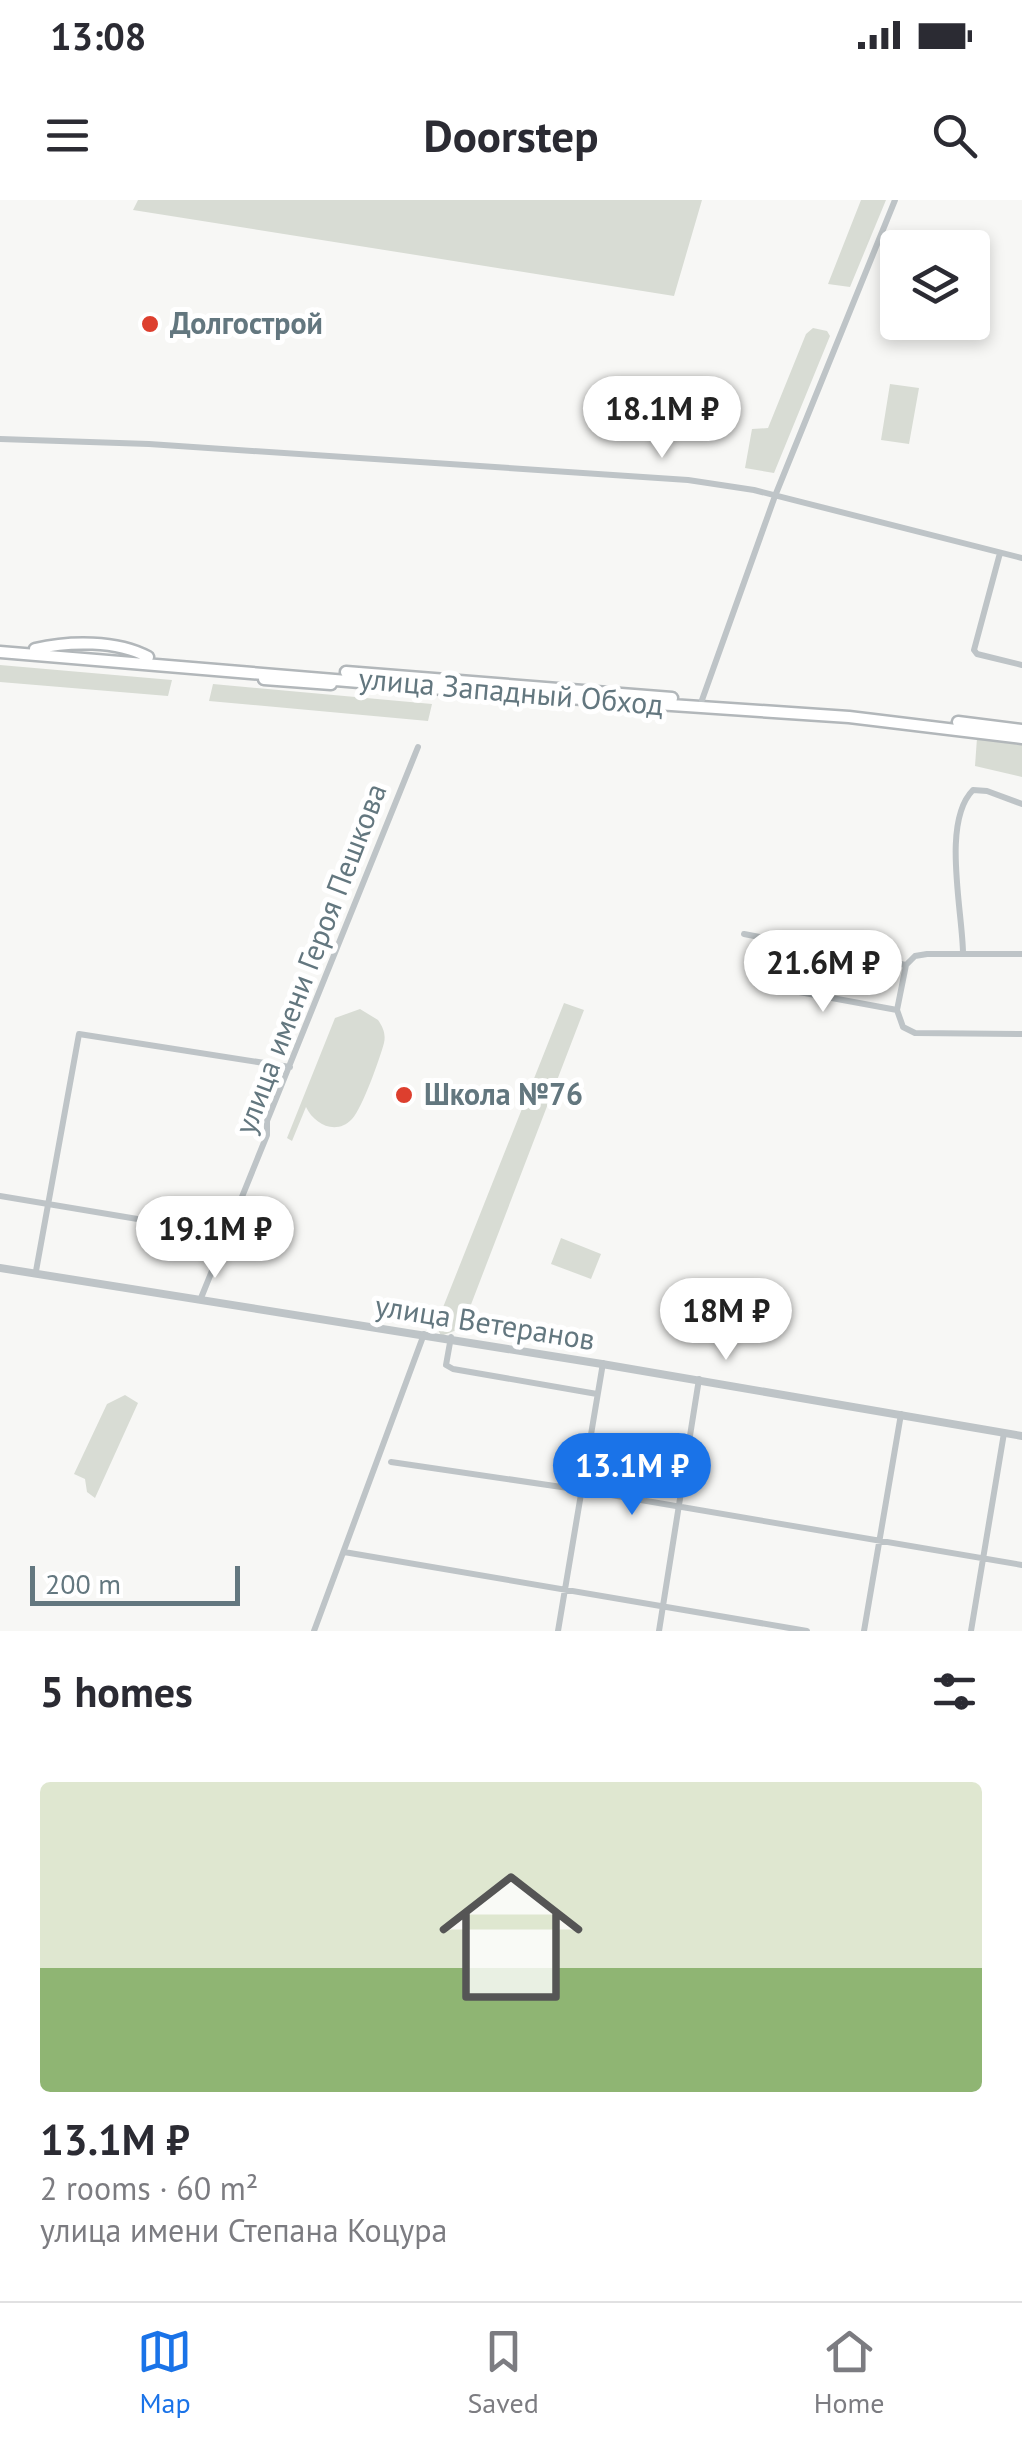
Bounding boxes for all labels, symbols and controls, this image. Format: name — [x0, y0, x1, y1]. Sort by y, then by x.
text: 13:08 — [50, 11, 146, 60]
text: Doorstep — [424, 106, 598, 164]
icon: menu — [40, 108, 95, 163]
icon: search — [927, 108, 982, 163]
map controls — [880, 230, 990, 340]
button: layers — [880, 230, 990, 340]
place label: Долгострой — [170, 303, 323, 342]
marker: Долгострой — [139, 313, 161, 335]
pin: 18.1M ₽ — [570, 376, 754, 461]
text: 18.1M ₽ — [605, 387, 719, 429]
street label: улица Западный Обход — [357, 658, 665, 723]
street label: улица имени Героя Пешкова — [225, 777, 395, 1139]
pin: 21.6M ₽ — [731, 930, 915, 1015]
text: 21.6M ₽ — [766, 941, 880, 983]
place label: Школа №76 — [424, 1074, 583, 1113]
marker: Школа №76 — [393, 1084, 415, 1106]
pin: 19.1M ₽ — [123, 1196, 307, 1281]
text: 19.1M ₽ — [158, 1207, 272, 1249]
pin: 18M ₽ — [656, 1278, 796, 1363]
street label: улица Ветеранов — [372, 1285, 598, 1358]
text: 18M ₽ — [682, 1289, 770, 1331]
pin: 13.1M ₽ — [540, 1433, 724, 1518]
text: 13.1M ₽ — [575, 1444, 689, 1486]
scale bar — [30, 1561, 240, 1606]
text: 200 m — [45, 1565, 121, 1602]
text: 5 homes — [40, 1664, 193, 1719]
icon: filters — [927, 1664, 982, 1719]
icon: home — [421, 1847, 601, 2027]
text: 13.1M ₽ — [40, 2112, 190, 2167]
text: 2 rooms · 60 m² — [40, 2167, 258, 2209]
text: улица имени Степана Коцура — [40, 2209, 447, 2251]
tab: Map — [137, 2324, 192, 2421]
tab: Saved — [467, 2324, 539, 2421]
tab: Home — [814, 2324, 884, 2421]

